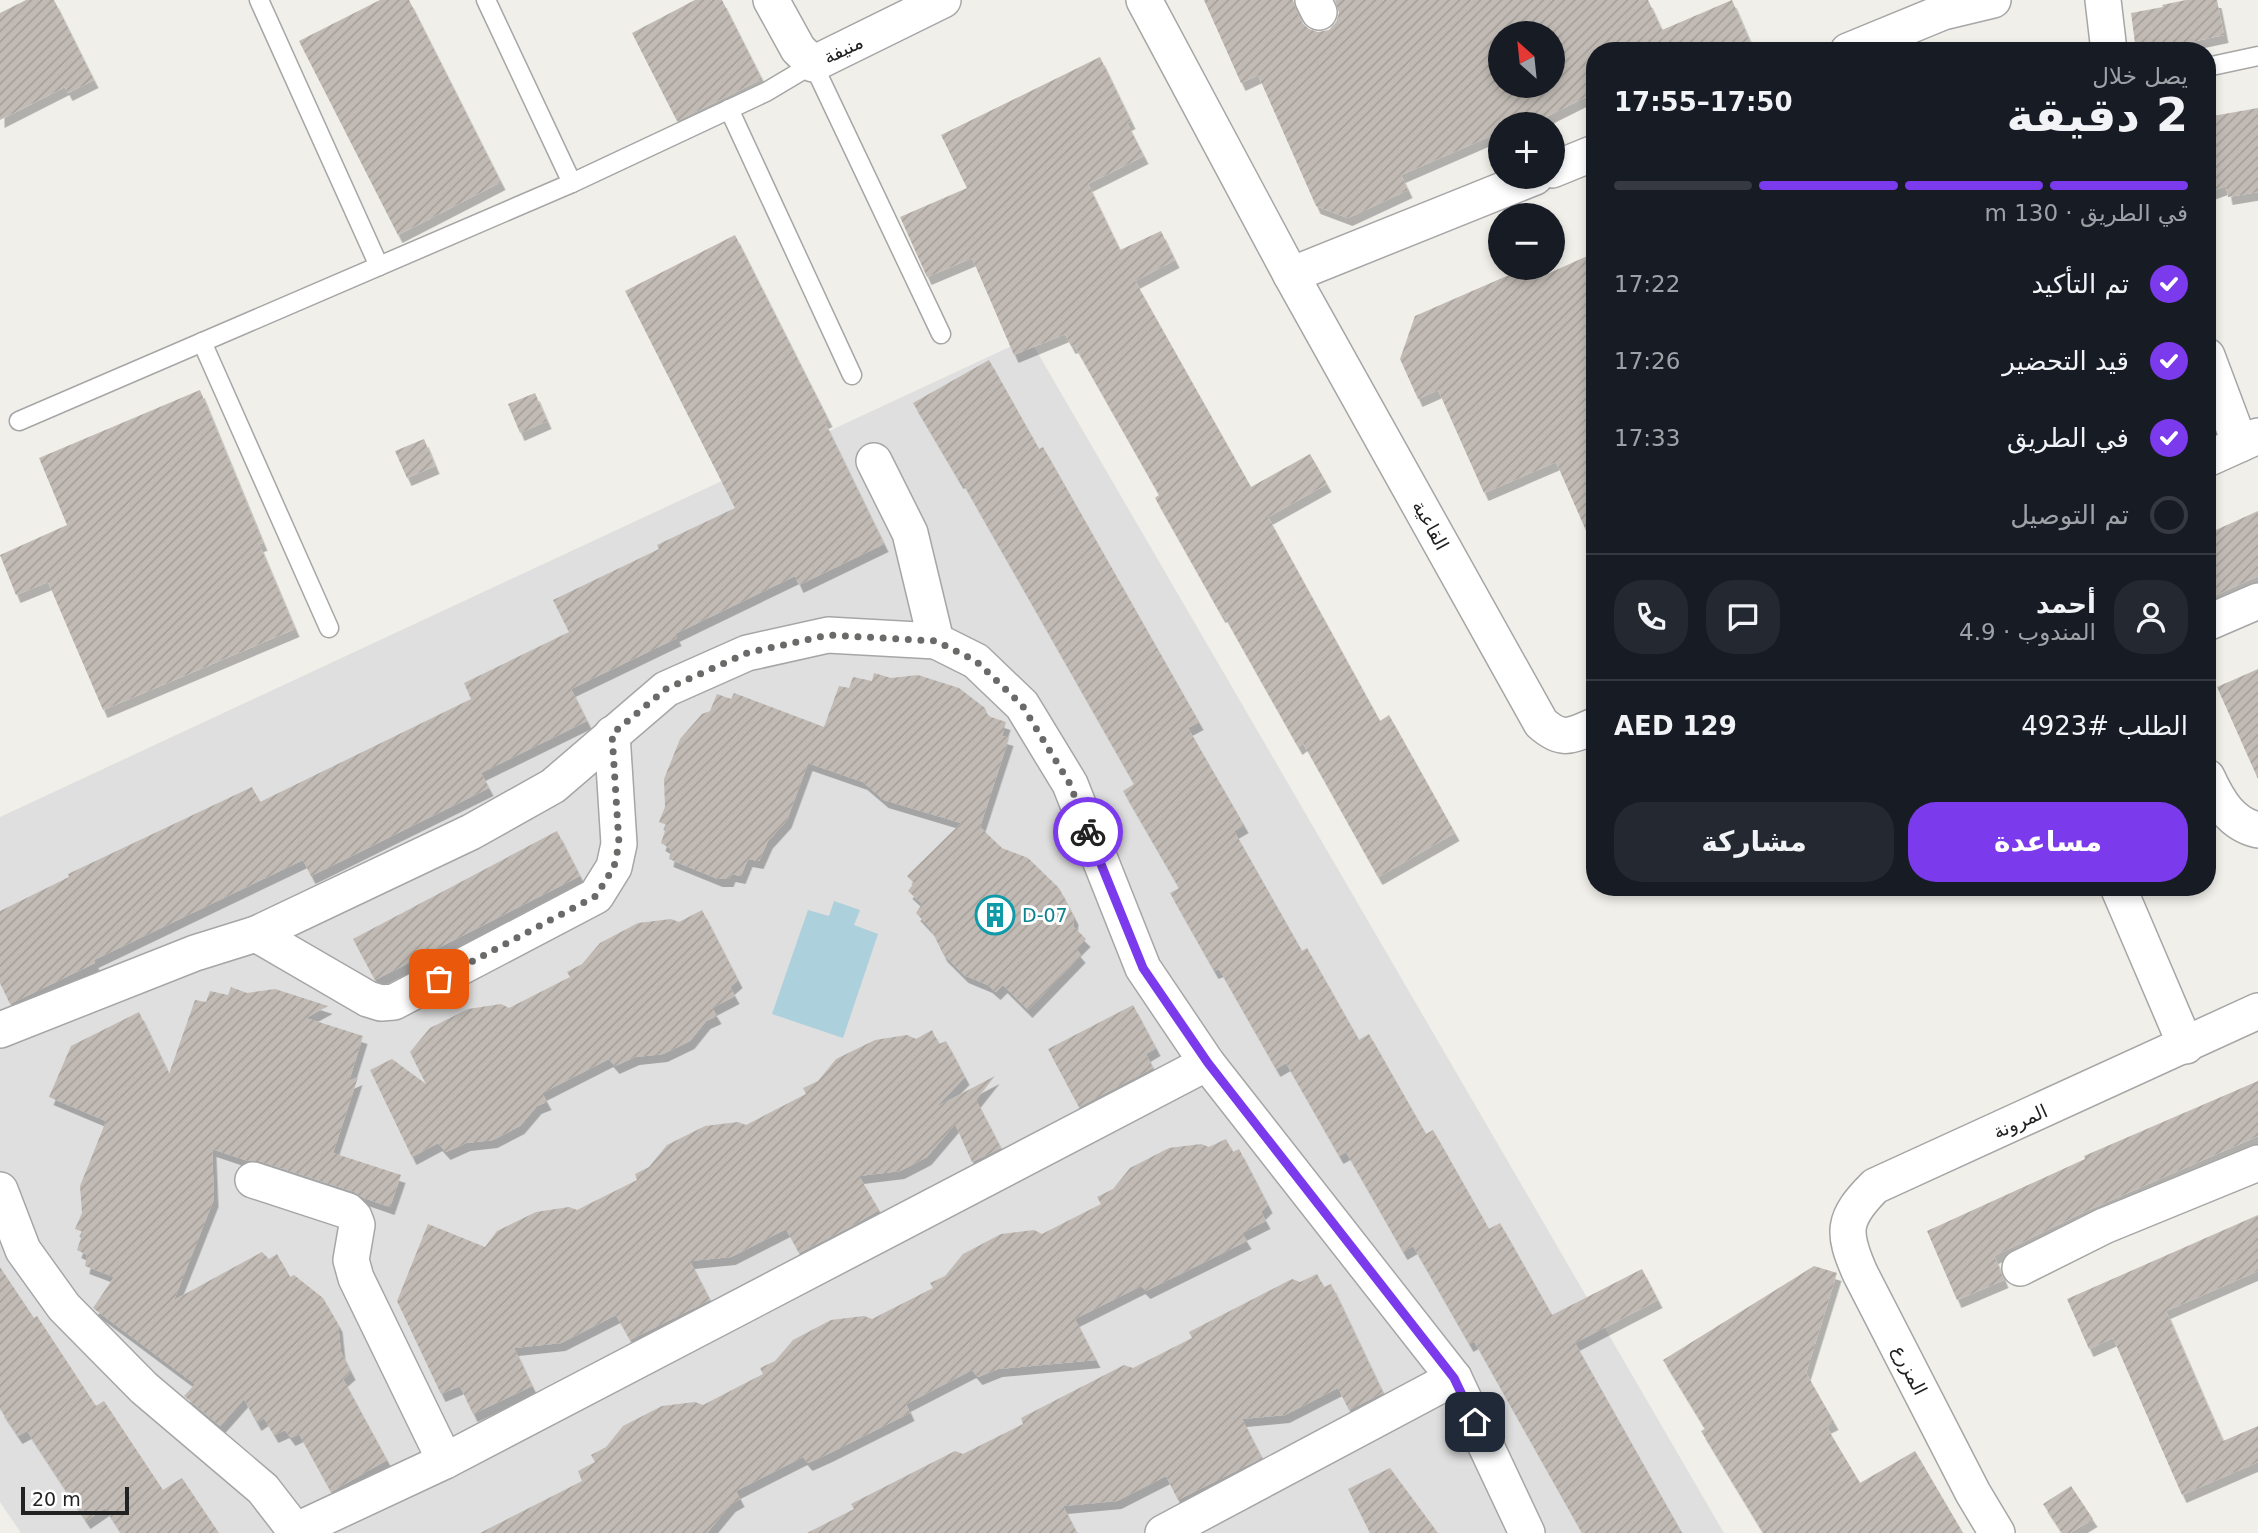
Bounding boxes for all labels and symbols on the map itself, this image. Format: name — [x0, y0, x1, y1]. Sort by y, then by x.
north arrow — [1488, 21, 1564, 98]
street label: منيفة — [820, 30, 866, 68]
street label: القاعية — [1408, 496, 1454, 554]
courier — [1053, 797, 1123, 867]
building icon: D-07 — [974, 894, 1016, 936]
place label: D-07 — [1022, 904, 1068, 926]
pin — [409, 949, 469, 1009]
street label: المرونة — [1989, 1099, 2051, 1144]
street label: المزرع — [1887, 1341, 1932, 1399]
pin — [1445, 1392, 1505, 1452]
scale bar — [21, 1484, 130, 1516]

